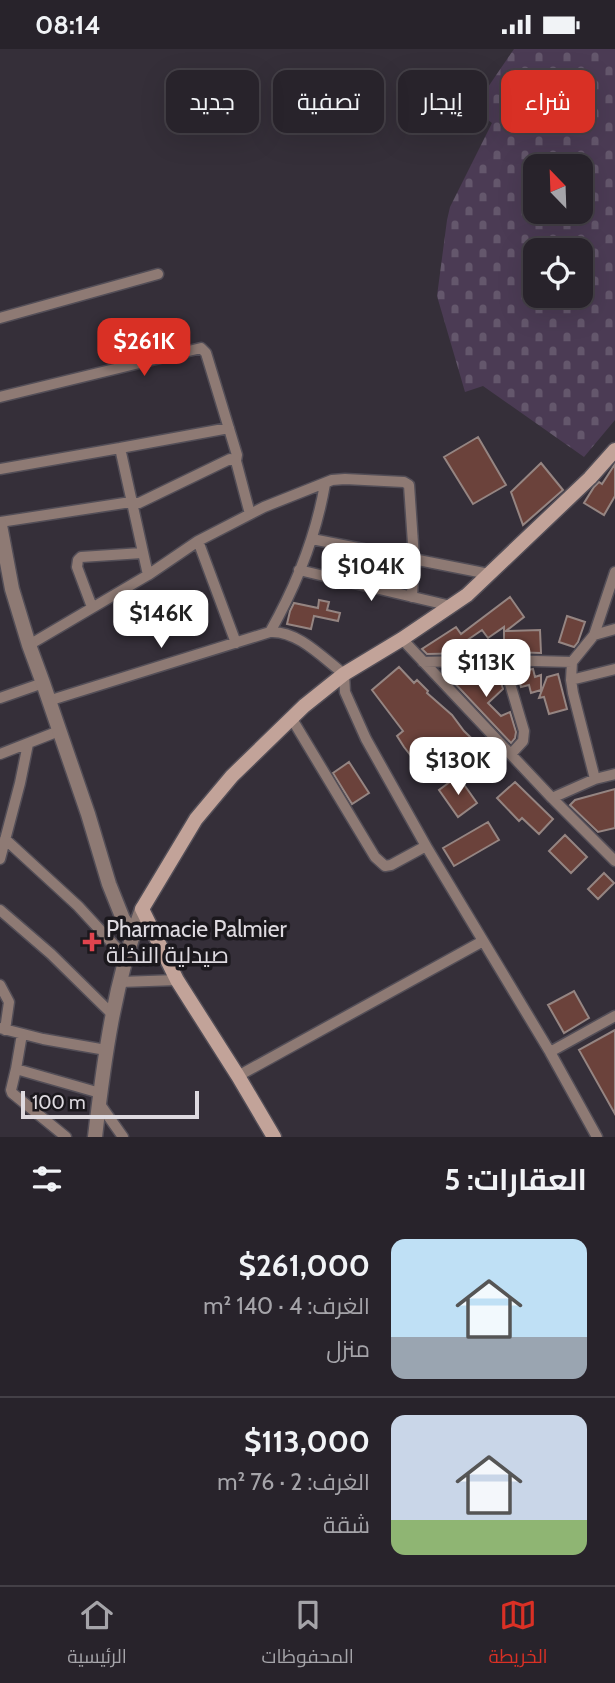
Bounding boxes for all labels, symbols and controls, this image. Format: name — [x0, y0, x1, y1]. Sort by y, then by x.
text: 08:14 — [35, 9, 101, 41]
chip: جديد — [166, 70, 259, 133]
chip: تصفية — [273, 70, 384, 133]
chip: إيجار — [398, 70, 487, 133]
chip: شراء — [501, 70, 595, 133]
north arrow — [523, 154, 593, 224]
map controls — [523, 154, 593, 308]
button: locate — [523, 238, 593, 308]
pin: $261K — [95, 319, 193, 378]
text: $261K — [113, 327, 175, 355]
pin: $104K — [322, 543, 420, 603]
text: $104K — [338, 552, 404, 580]
pin: $146K — [112, 591, 210, 650]
text: $146K — [129, 599, 193, 627]
pin: $113K — [437, 639, 535, 699]
text: $113K — [457, 648, 515, 676]
pin: $130K — [409, 737, 507, 797]
text: $130K — [426, 746, 490, 774]
place label: Pharmacie Palmier صيدلية النخلة — [106, 915, 287, 969]
marker: Pharmacie Palmier صيدلية النخلة — [84, 934, 100, 950]
scale bar — [21, 1088, 200, 1120]
text: 100 m — [32, 1091, 86, 1114]
icon: filters — [28, 1160, 66, 1198]
text: العقارات: 5 — [444, 1161, 587, 1198]
text: $261,000 — [239, 1247, 370, 1284]
icon: home — [447, 1267, 531, 1351]
text: الغرف: 4 · 140 m² — [203, 1292, 370, 1320]
text: منزل — [326, 1335, 370, 1363]
text: $113,000 — [244, 1423, 370, 1460]
icon: home — [447, 1443, 531, 1527]
text: الغرف: 2 · 76 m² — [217, 1468, 370, 1496]
text: شقة — [323, 1511, 370, 1539]
tab: الرئيسية — [67, 1596, 127, 1674]
tab: المحفوظات — [261, 1596, 354, 1674]
tab: الخريطة — [488, 1596, 548, 1674]

